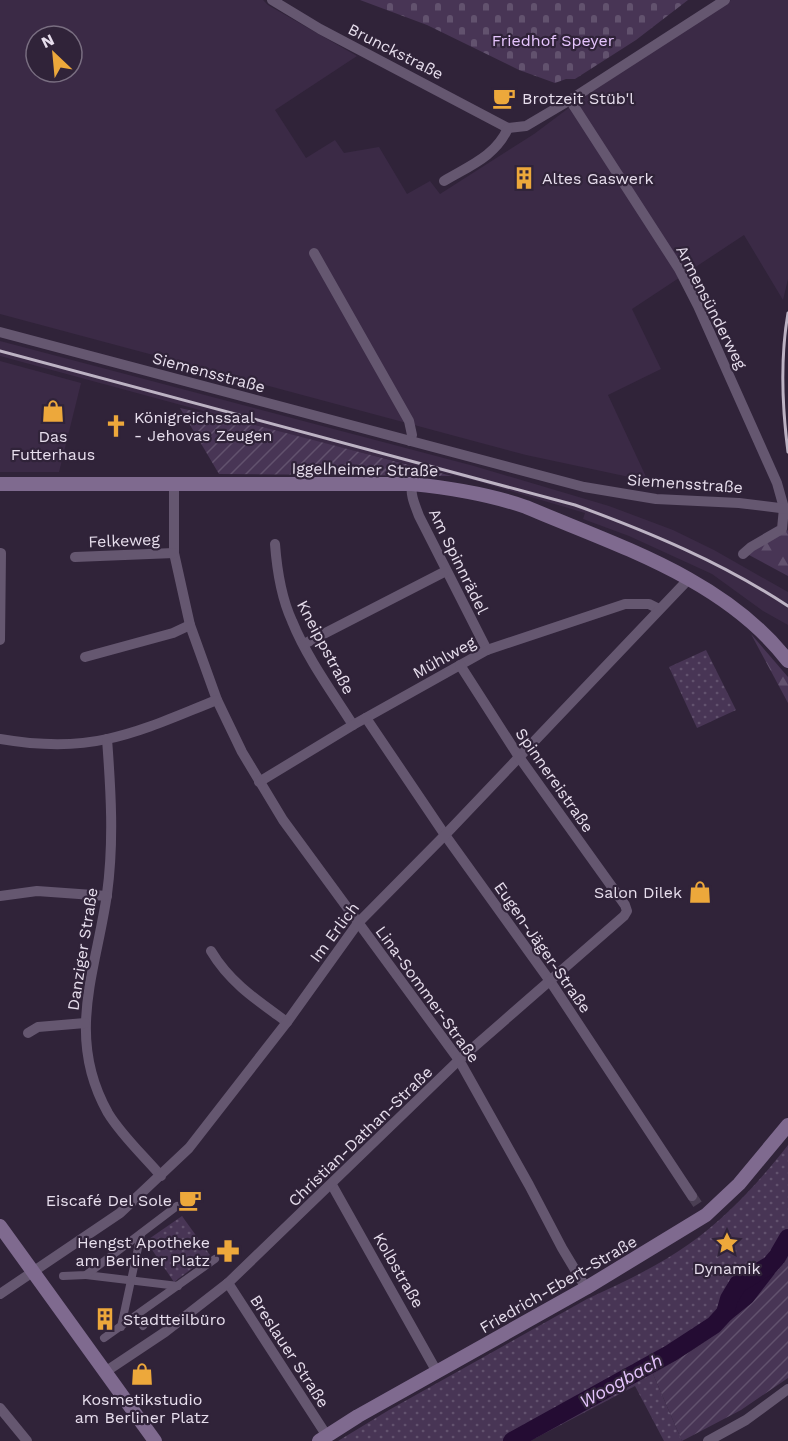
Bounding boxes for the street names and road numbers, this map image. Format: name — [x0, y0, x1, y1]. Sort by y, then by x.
street label: Brunckstraße — [345, 19, 447, 84]
street label: Armensünderweg — [672, 242, 751, 373]
street label: Siemensstraße — [150, 348, 267, 397]
street label: Iggelheimer Straße — [292, 459, 438, 480]
street label: Siemensstraße — [626, 470, 744, 497]
street label: Am Spinnrädel — [425, 505, 492, 617]
street label: Felkeweg — [88, 530, 161, 551]
street label: Kneippstraße — [293, 597, 358, 697]
street label: Mühlweg — [410, 632, 479, 682]
street label: Spinnereistraße — [512, 725, 598, 836]
street label: Eugen-Jäger-Straße — [490, 878, 595, 1017]
street label: Danziger Straße — [63, 886, 102, 1012]
street label: Im Erlich — [306, 899, 363, 966]
street label: Lina-Sommer-Straße — [372, 922, 484, 1066]
street label: Christian-Dathan-Straße — [284, 1062, 436, 1210]
street label: Kolbstraße — [369, 1229, 428, 1311]
street label: Friedrich-Ebert-Straße — [476, 1232, 640, 1337]
street label: Breslauer Straße — [246, 1291, 333, 1411]

